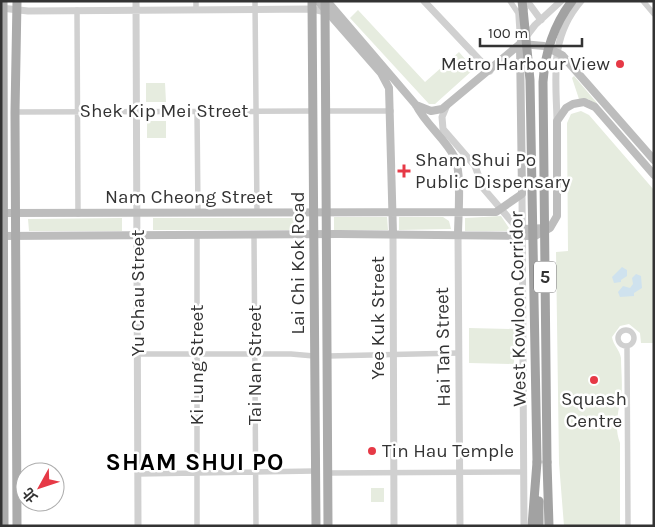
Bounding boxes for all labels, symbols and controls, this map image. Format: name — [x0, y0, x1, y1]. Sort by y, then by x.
scale bar — [480, 15, 582, 47]
text: 100 m — [488, 24, 528, 42]
place label: Metro Harbour View — [441, 53, 610, 75]
marker: Metro Harbour View — [614, 58, 626, 70]
street label: Shek Kip Mei Street — [80, 100, 248, 122]
place label: Sham Shui Po Public Dispensary — [415, 149, 570, 193]
marker: Sham Shui Po Public Dispensary — [397, 164, 411, 178]
street label: Nam Cheong Street — [105, 186, 273, 208]
street label: Lai Chi Kok Road — [287, 191, 309, 335]
street label: West Kowloon Corridor — [505, 211, 531, 407]
street label: Yu Chau Street — [127, 230, 149, 356]
street label: Yee Kuk Street — [367, 256, 389, 380]
road number: 5 — [534, 262, 556, 292]
street label: Hai Tan Street — [431, 287, 455, 407]
street label: Ki Lung Street — [186, 305, 208, 425]
street label: Tai Nan Street — [244, 305, 266, 425]
marker: Squash Centre — [588, 374, 600, 386]
place label: Squash Centre — [561, 388, 627, 432]
place label: Tin Hau Temple — [382, 440, 514, 462]
marker: Tin Hau Temple — [366, 445, 378, 457]
district label: SHAM SHUI PO — [106, 448, 284, 476]
north arrow — [15, 462, 65, 512]
text: 北 — [19, 484, 41, 506]

